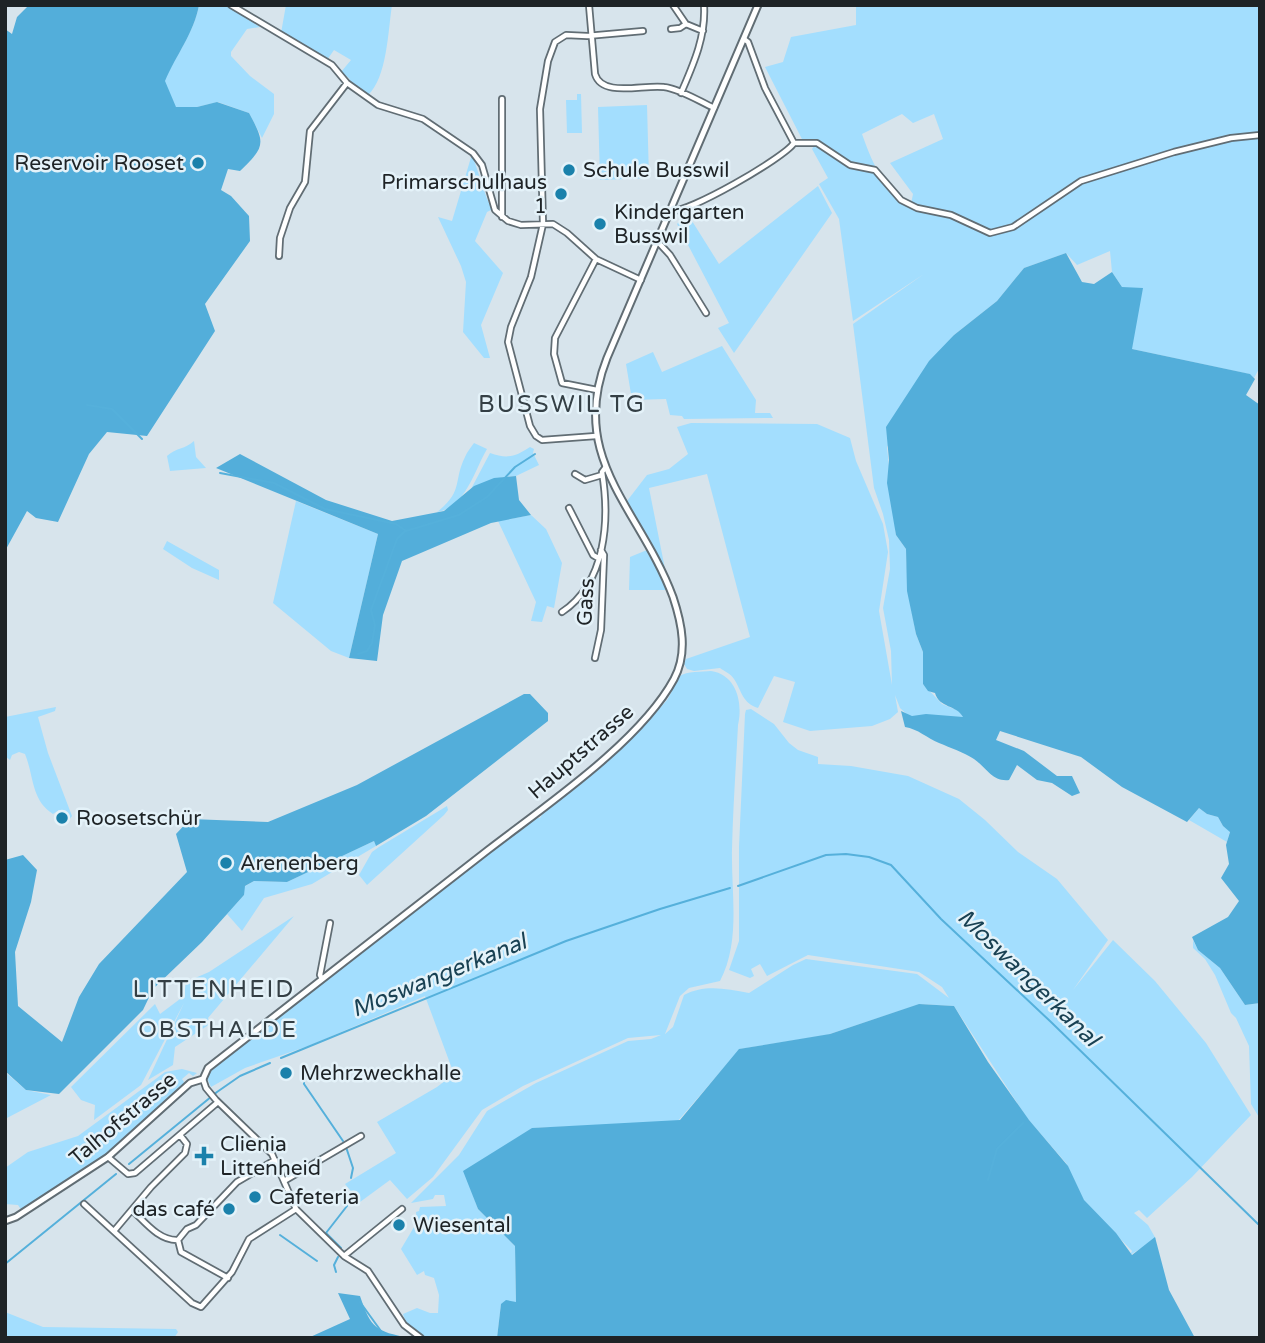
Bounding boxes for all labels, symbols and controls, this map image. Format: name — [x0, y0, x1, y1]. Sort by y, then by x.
place label: Reservoir Rooset — [14, 151, 184, 176]
marker: Reservoir Rooset — [190, 155, 206, 171]
place label: Schule Busswil — [583, 158, 730, 183]
marker: Schule Busswil — [561, 162, 577, 178]
place label: Primarschulhaus 1 — [381, 170, 547, 219]
marker: Primarschulhaus 1 — [553, 186, 569, 202]
place label: Kindergarten Busswil — [614, 200, 745, 249]
marker: Kindergarten Busswil — [592, 216, 608, 232]
district label: BUSSWIL TG — [478, 390, 646, 419]
street label: Gass — [572, 577, 600, 627]
street label: Hauptstrasse — [523, 699, 639, 805]
place label: Roosetschür — [76, 806, 201, 831]
marker: Roosetschür — [54, 810, 70, 826]
place label: Arenenberg — [240, 851, 359, 876]
marker: Arenenberg — [218, 855, 234, 871]
water label: Moswangerkanal — [951, 903, 1106, 1054]
water label: Moswangerkanal — [347, 927, 533, 1024]
district label: LITTENHEID — [133, 975, 295, 1004]
district label: OBSTHALDE — [138, 1016, 298, 1044]
place label: Mehrzweckhalle — [300, 1061, 461, 1086]
marker: Mehrzweckhalle — [278, 1065, 294, 1081]
street label: Talhofstrasse — [65, 1067, 181, 1171]
place label: Clienia Littenheid — [220, 1132, 321, 1181]
marker: Clienia Littenheid — [194, 1146, 214, 1166]
place label: Cafeteria — [269, 1185, 359, 1210]
marker: Cafeteria — [247, 1189, 263, 1205]
place label: das café — [132, 1197, 215, 1222]
marker: das café — [221, 1201, 237, 1217]
place label: Wiesental — [413, 1213, 511, 1238]
marker: Wiesental — [391, 1217, 407, 1233]

